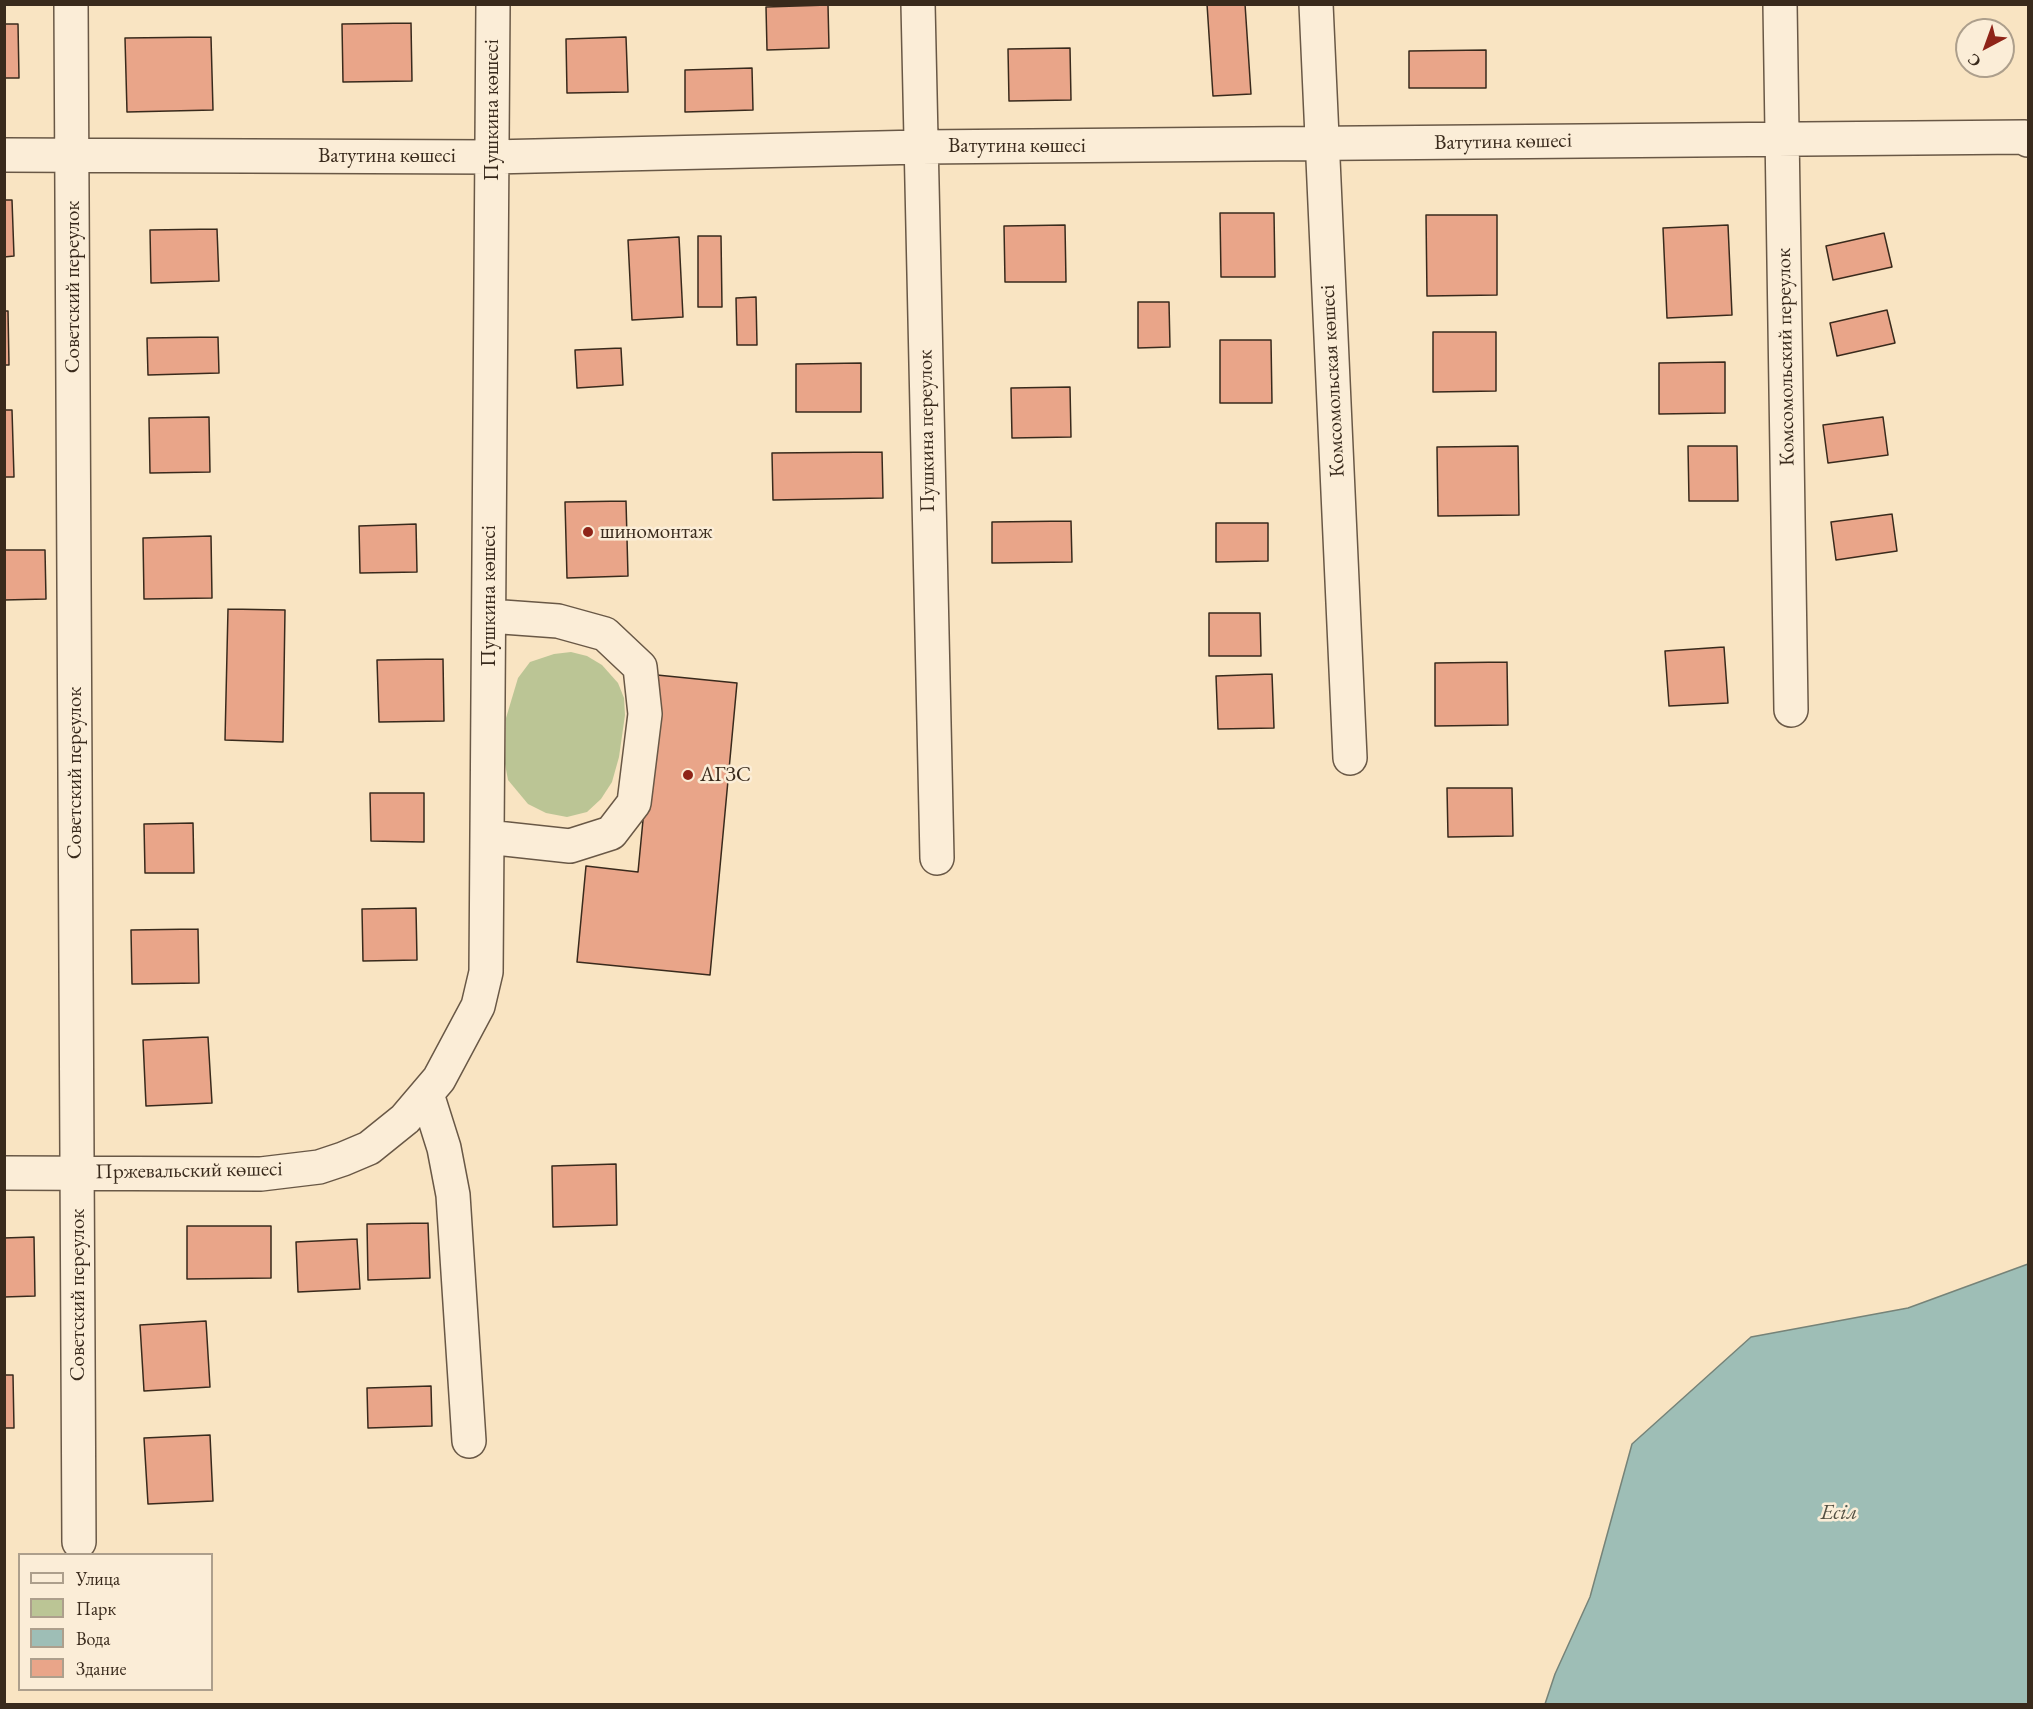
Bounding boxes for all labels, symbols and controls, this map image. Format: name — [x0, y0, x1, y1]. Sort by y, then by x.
north arrow — [1955, 18, 2015, 78]
street label: Пушкина көшесі — [479, 39, 505, 181]
text: С — [1963, 49, 1985, 72]
street label: Ватутина көшесі — [1434, 128, 1572, 156]
street label: Ватутина көшесі — [948, 133, 1086, 159]
street label: Ватутина көшесі — [318, 143, 456, 169]
street label: Советский переулок — [60, 201, 86, 373]
street label: Комсомольский переулок — [1771, 248, 1801, 466]
street label: Комсомольская көшесі — [1315, 284, 1351, 478]
street label: Пушкина переулок — [913, 349, 941, 513]
place label: шиномонтаж — [600, 519, 713, 545]
street label: Пушкина көшесі — [476, 525, 502, 667]
marker: шиномонтаж — [581, 525, 595, 539]
street label: Советский переулок — [62, 687, 88, 859]
place label: АГЗС — [700, 762, 751, 788]
marker: АГЗС — [681, 768, 695, 782]
street label: Пржевальский көшесі — [95, 1157, 283, 1185]
street label: Советский переулок — [65, 1209, 91, 1381]
water label: Есіл — [1821, 1500, 1857, 1526]
legend — [18, 1553, 213, 1691]
text: Улица — [76, 1567, 120, 1590]
text: Парк — [76, 1597, 116, 1620]
text: Вода — [76, 1627, 110, 1650]
text: Здание — [76, 1657, 126, 1680]

